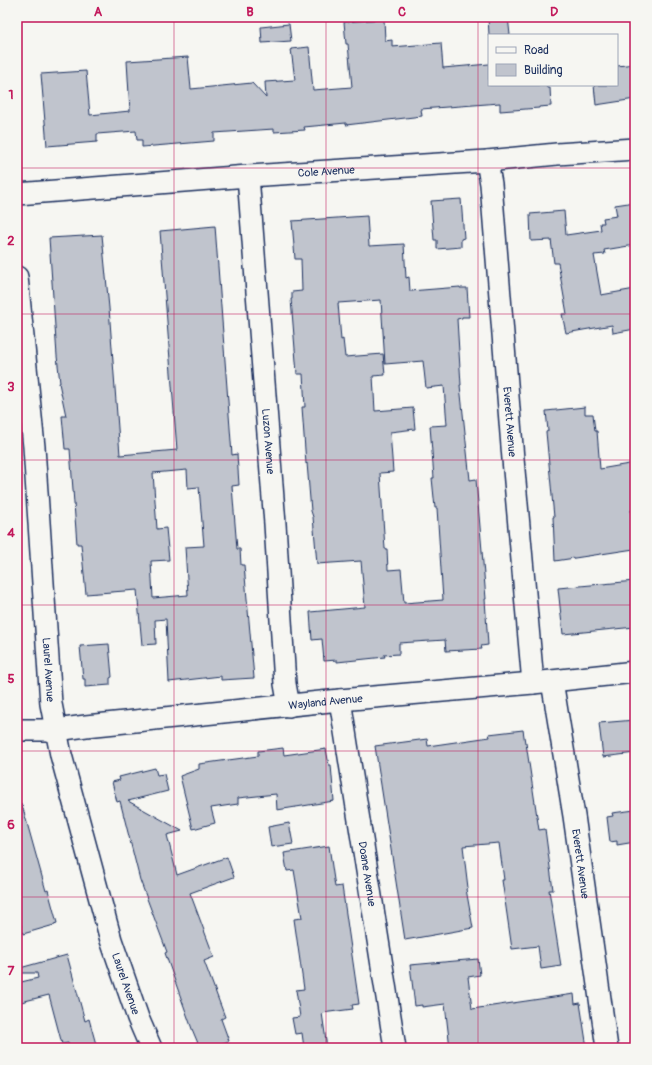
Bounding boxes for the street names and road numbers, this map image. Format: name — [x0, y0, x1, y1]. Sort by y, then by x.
street label: Cole Avenue — [297, 163, 356, 180]
street label: Everett Avenue — [500, 386, 519, 458]
street label: Luzon Avenue — [259, 408, 277, 475]
street label: Laurel Avenue — [40, 637, 57, 703]
street label: Wayland Avenue — [288, 692, 364, 712]
street label: Everett Avenue — [569, 828, 592, 900]
street label: Doane Avenue — [355, 841, 379, 908]
street label: Laurel Avenue — [109, 951, 142, 1017]

